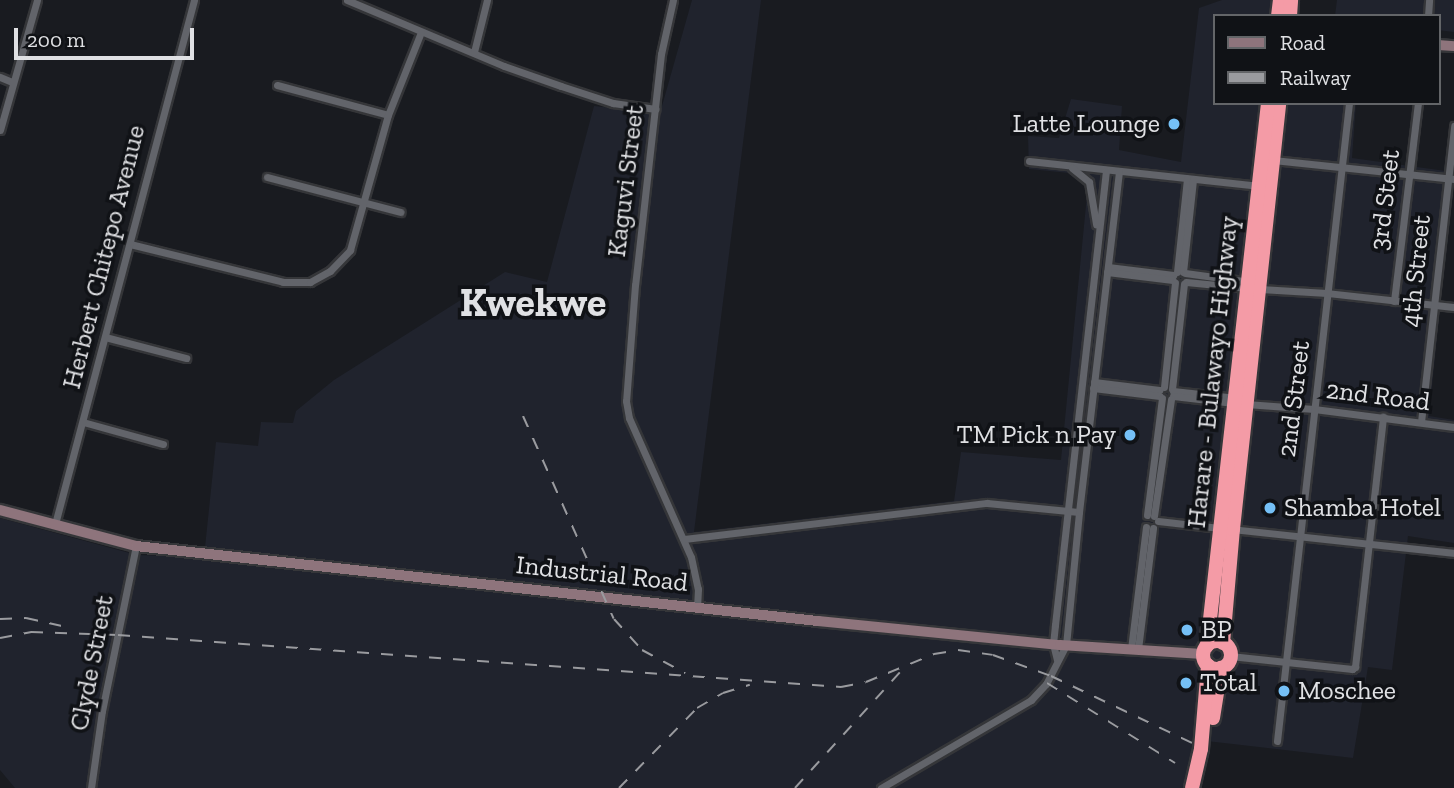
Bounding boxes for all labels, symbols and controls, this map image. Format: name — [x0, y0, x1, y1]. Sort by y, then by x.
scale bar — [18, 14, 198, 58]
legend — [1212, 14, 1440, 105]
text: 200 m — [27, 27, 85, 52]
text: Road — [1280, 30, 1325, 55]
text: Railway — [1280, 65, 1351, 90]
street label: Kaguvi Street — [601, 103, 651, 259]
place label: Latte Lounge — [1012, 108, 1160, 140]
marker: Latte Lounge — [1166, 116, 1182, 132]
street label: Herbert Chitepo Avenue — [56, 122, 152, 392]
street label: 3rd Steet — [1363, 148, 1407, 252]
street label: 4th Street — [1395, 213, 1437, 329]
street label: Harare - Bulawayo Highway — [1181, 215, 1245, 529]
district label: Kwekwe — [460, 278, 606, 326]
street label: 2nd Street — [1271, 339, 1317, 459]
street label: 2nd Road — [1324, 374, 1432, 418]
place label: TM Pick n Pay — [957, 419, 1116, 451]
marker: TM Pick n Pay — [1122, 427, 1138, 443]
place label: Shamba Hotel — [1284, 492, 1441, 524]
marker: Shamba Hotel — [1262, 500, 1278, 516]
street label: Industrial Road — [515, 549, 689, 599]
street label: Clyde Street — [64, 593, 120, 733]
place label: BP — [1201, 614, 1232, 646]
marker: BP — [1179, 622, 1195, 638]
place label: Total — [1200, 667, 1257, 699]
marker: Total — [1178, 675, 1194, 691]
place label: Moschee — [1298, 675, 1396, 707]
marker: Moschee — [1276, 683, 1292, 699]

